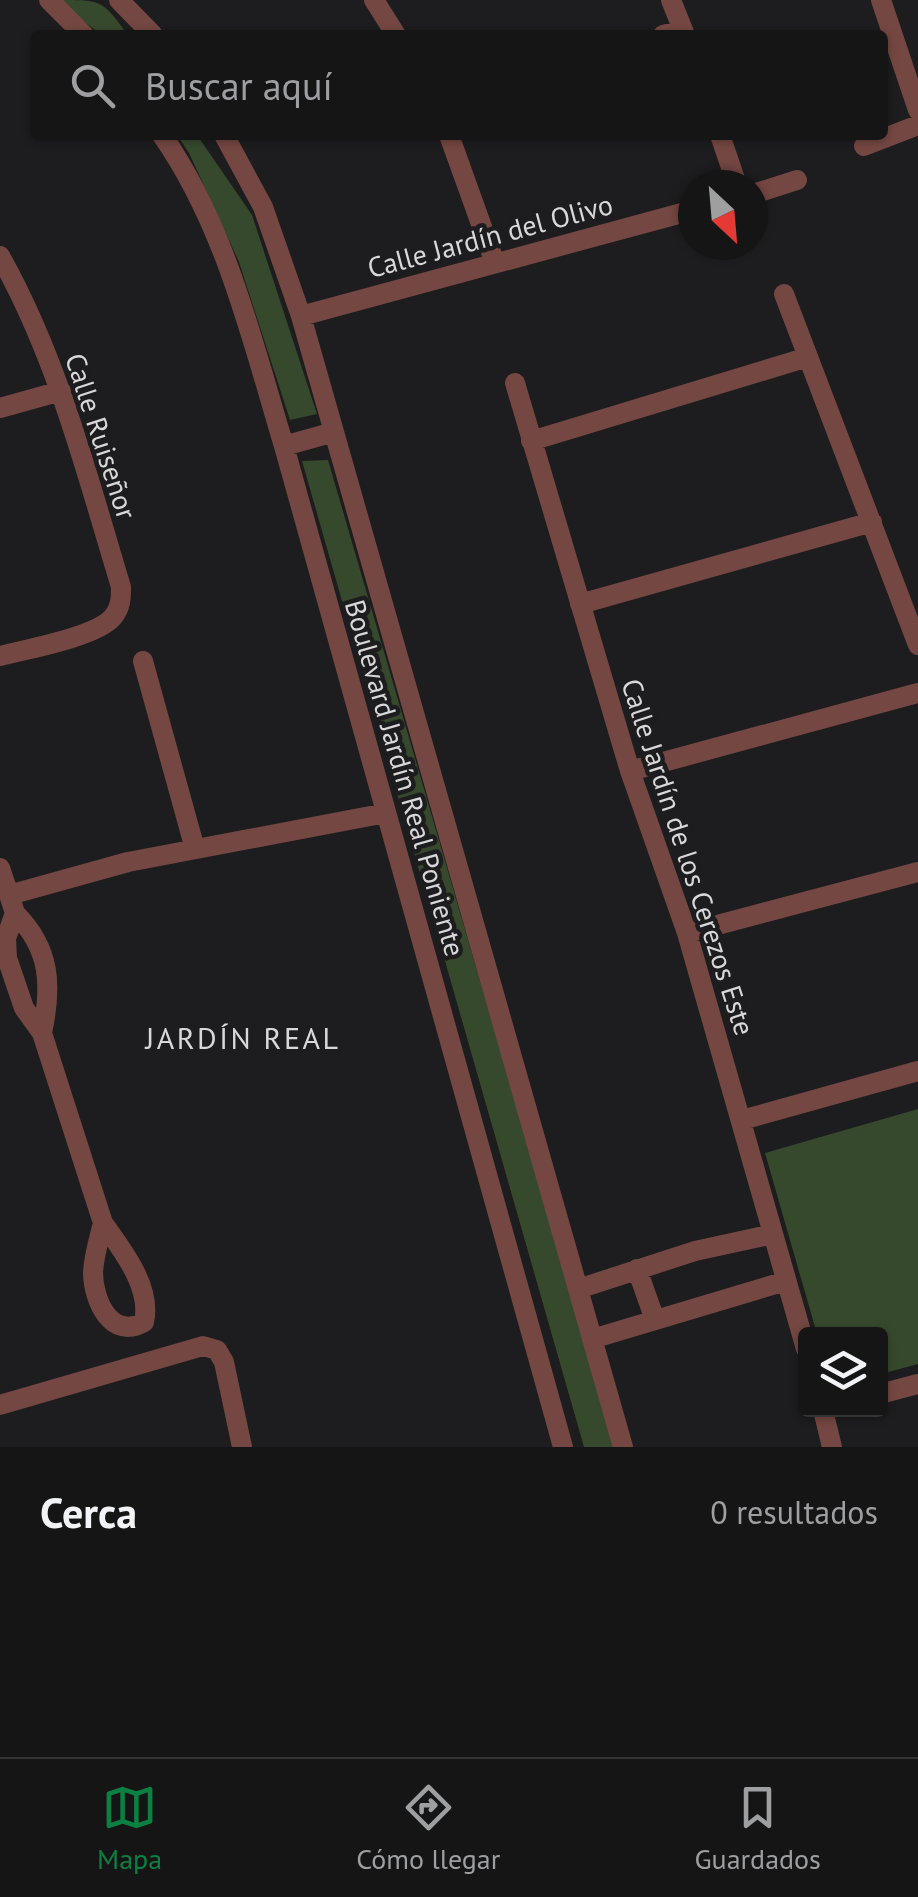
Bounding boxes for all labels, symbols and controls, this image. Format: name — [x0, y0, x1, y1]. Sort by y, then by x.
search box — [30, 30, 888, 140]
icon: search — [65, 58, 120, 113]
text: Buscar aquí — [145, 61, 333, 110]
north arrow — [678, 170, 768, 260]
street label: Calle Jardín del Olivo — [363, 185, 617, 286]
street label: Calle Ruiseñor — [57, 348, 146, 524]
street label: Boulevard Jardín Real Poniente — [337, 595, 474, 960]
street label: Calle Jardín de los Cerezos Este — [613, 674, 764, 1040]
district label: JARDÍN REAL — [143, 1018, 341, 1057]
map controls — [798, 1327, 888, 1417]
button: layers — [798, 1327, 888, 1417]
text: Cerca — [40, 1485, 137, 1540]
text: 0 resultados — [710, 1491, 878, 1533]
tab: Mapa — [97, 1780, 162, 1877]
tab: Cómo llegar — [356, 1780, 500, 1877]
tab: Guardados — [694, 1780, 821, 1877]

